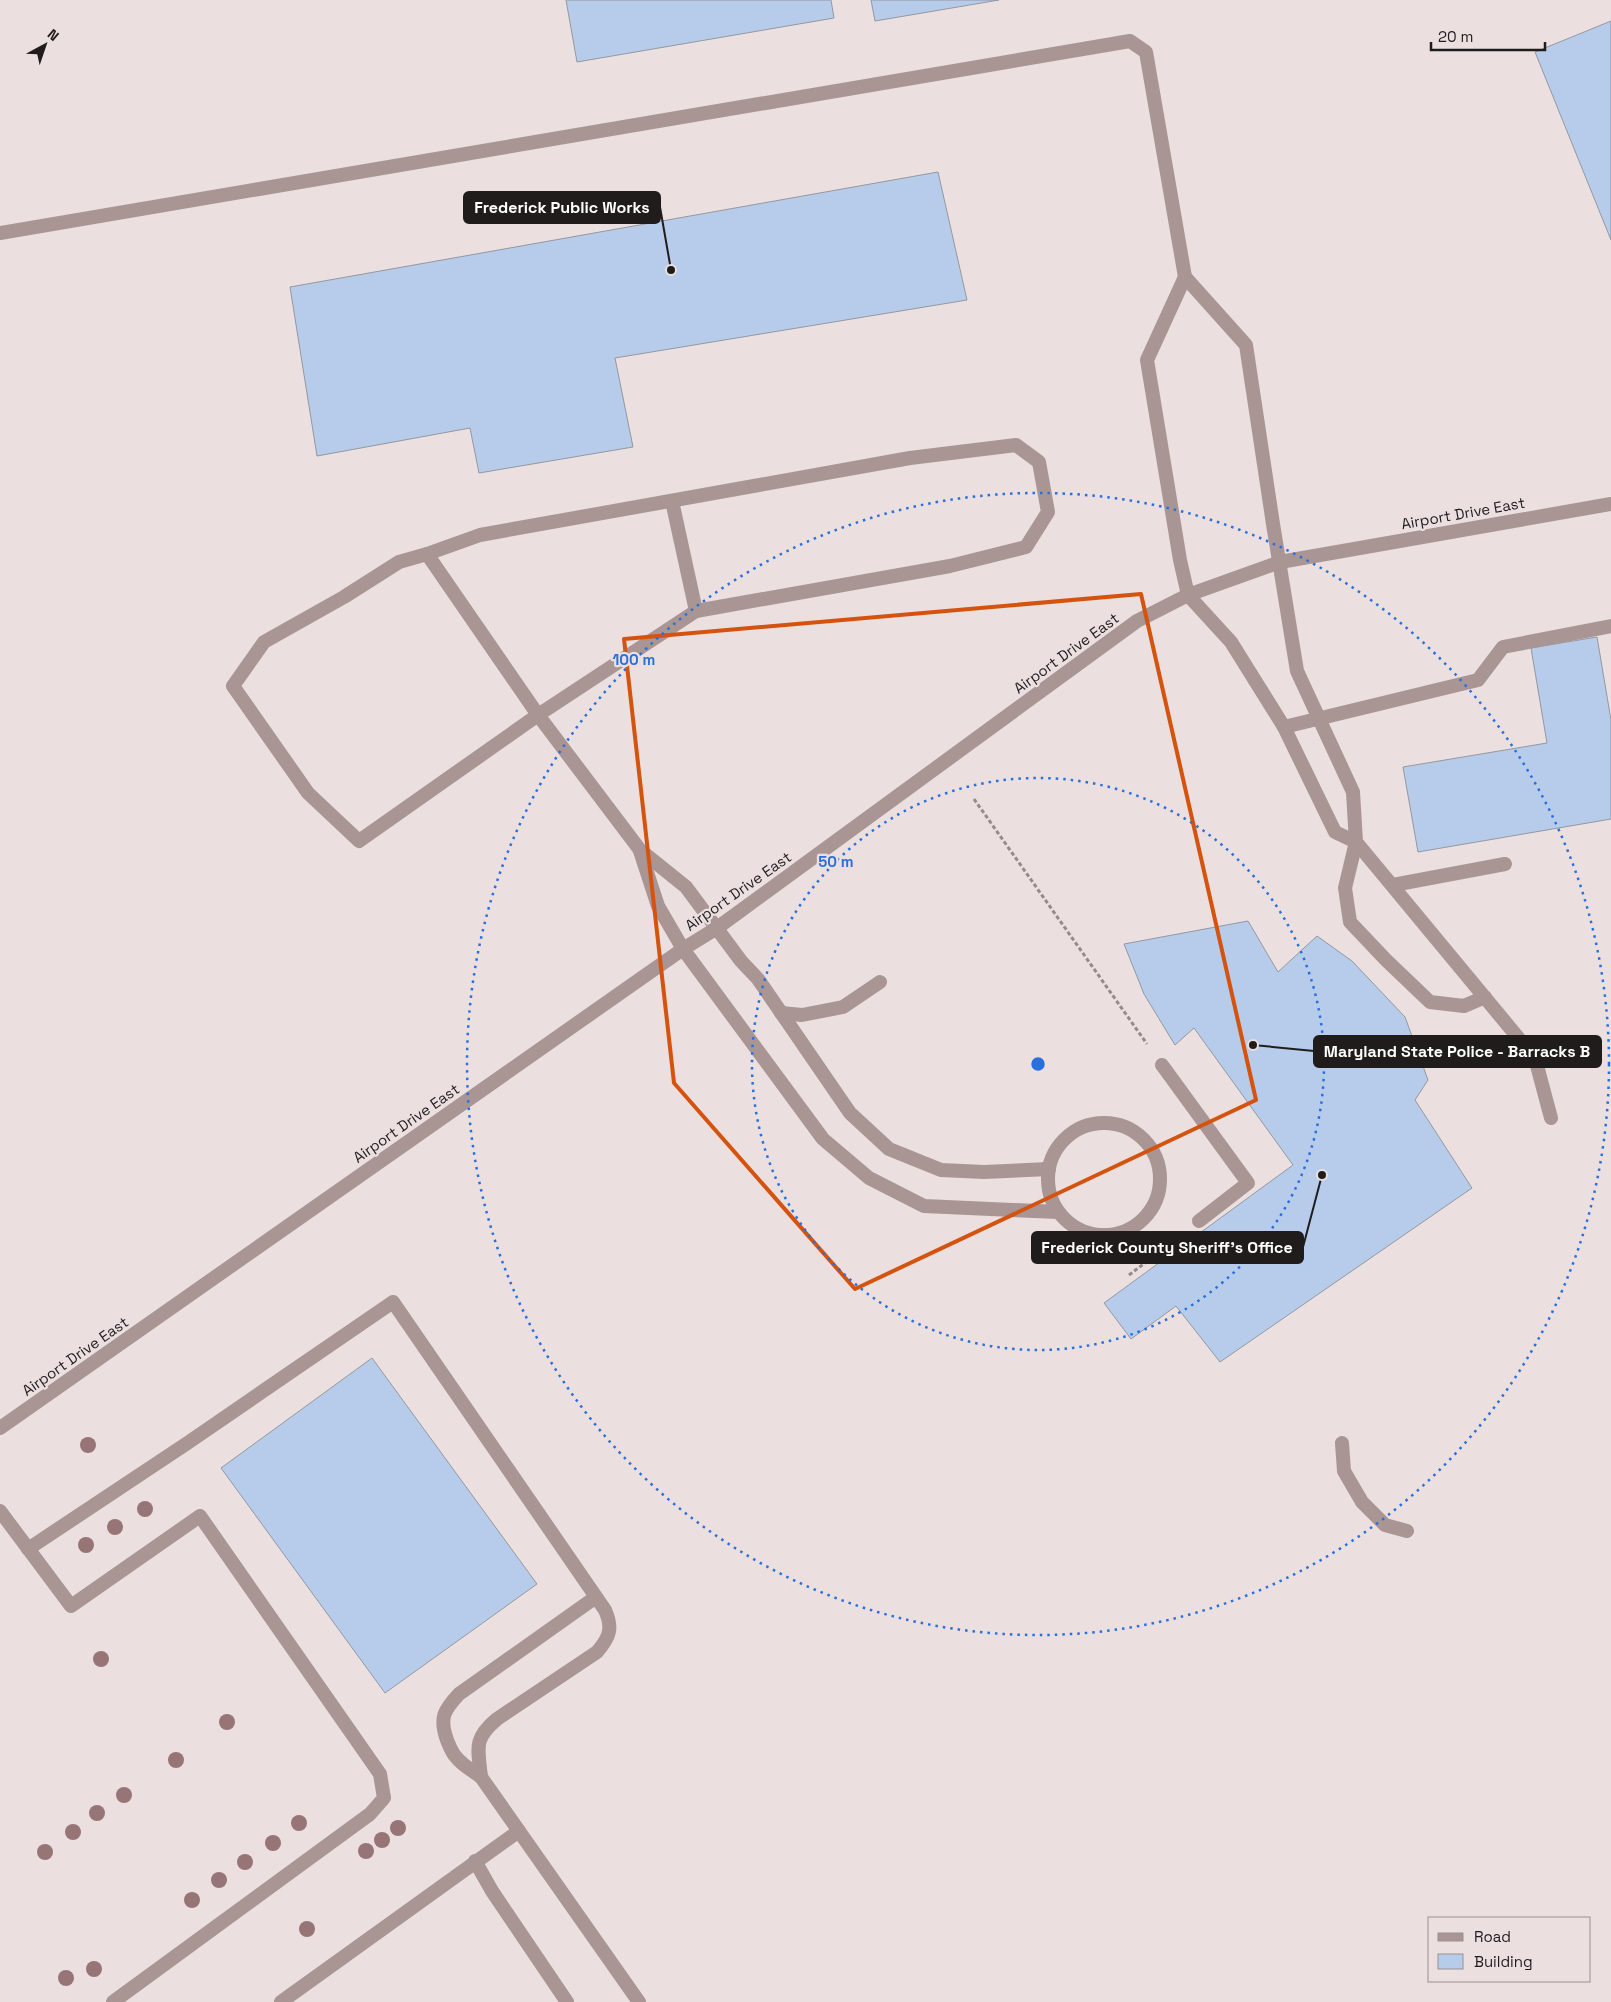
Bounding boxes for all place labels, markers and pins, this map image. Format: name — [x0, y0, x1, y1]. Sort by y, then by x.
callout: Frederick Public Works — [464, 192, 660, 223]
callout: Maryland State Police - Barracks B — [1314, 1036, 1601, 1067]
centre of rings — [1029, 1055, 1047, 1073]
callout: Frederick County Sheriff's Office — [1032, 1232, 1303, 1263]

